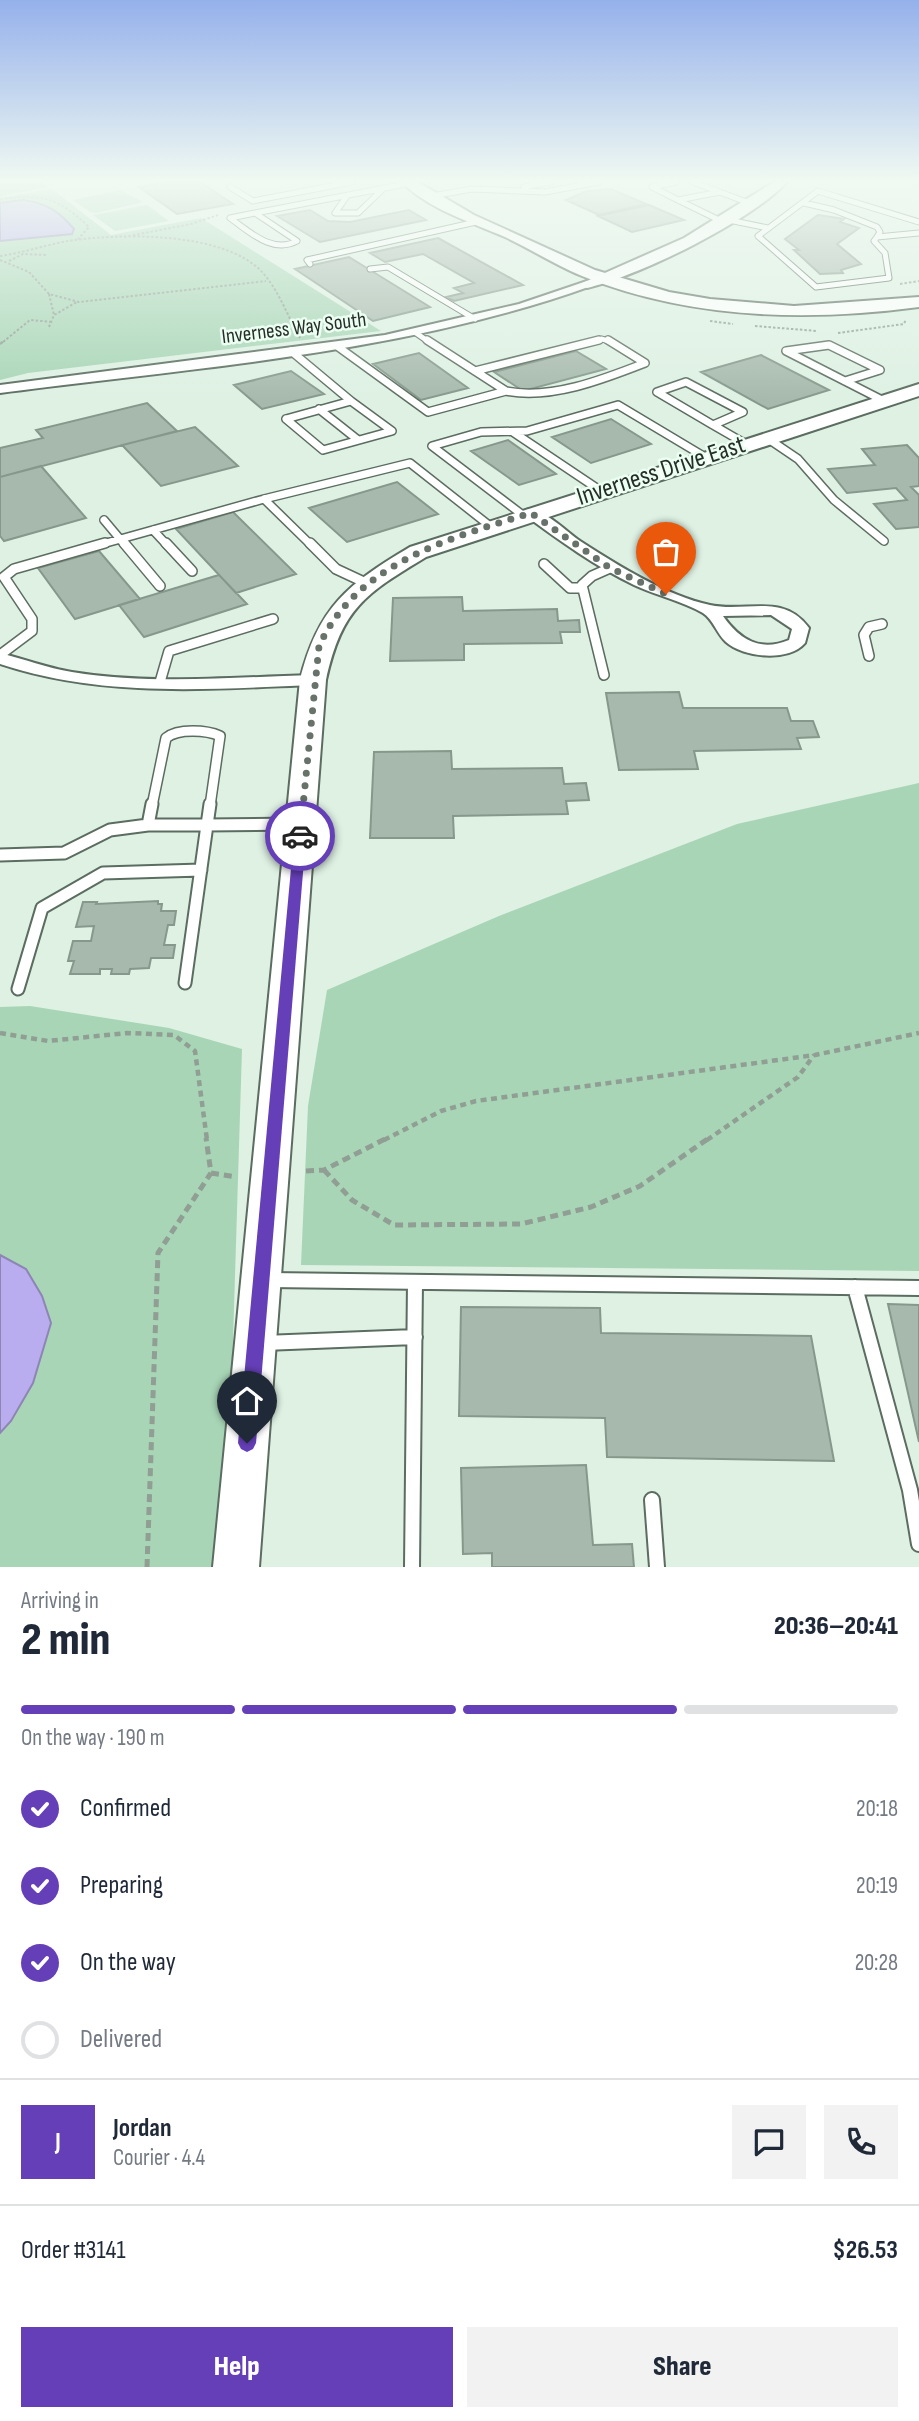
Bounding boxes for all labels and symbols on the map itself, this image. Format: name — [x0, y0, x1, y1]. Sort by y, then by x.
street label: Inverness Way South — [220, 307, 368, 349]
street label: Inverness Drive East — [573, 429, 749, 513]
pin — [636, 522, 696, 594]
courier — [265, 801, 335, 871]
pin — [217, 1371, 277, 1443]

